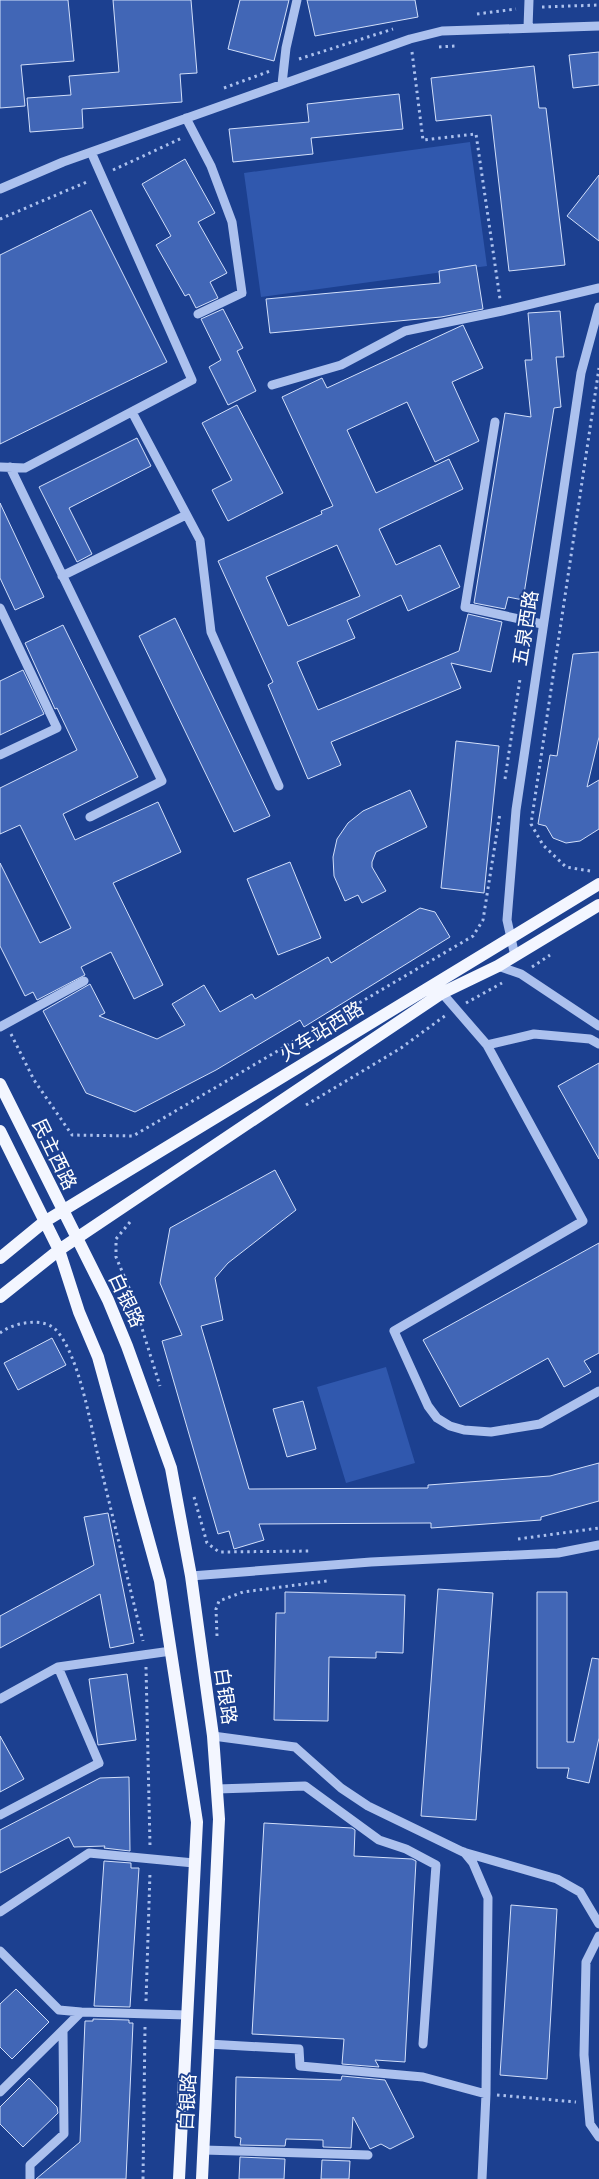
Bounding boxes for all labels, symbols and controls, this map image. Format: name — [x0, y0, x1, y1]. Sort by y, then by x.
street label: 五泉西路 — [507, 589, 543, 667]
street label: 火车站西路 — [274, 996, 368, 1066]
street label: 民主西路 — [28, 1115, 82, 1193]
street label: 白银路 — [104, 1269, 150, 1331]
street label: 白银路 — [210, 1666, 242, 1726]
street label: 白银路 — [174, 2073, 200, 2131]

